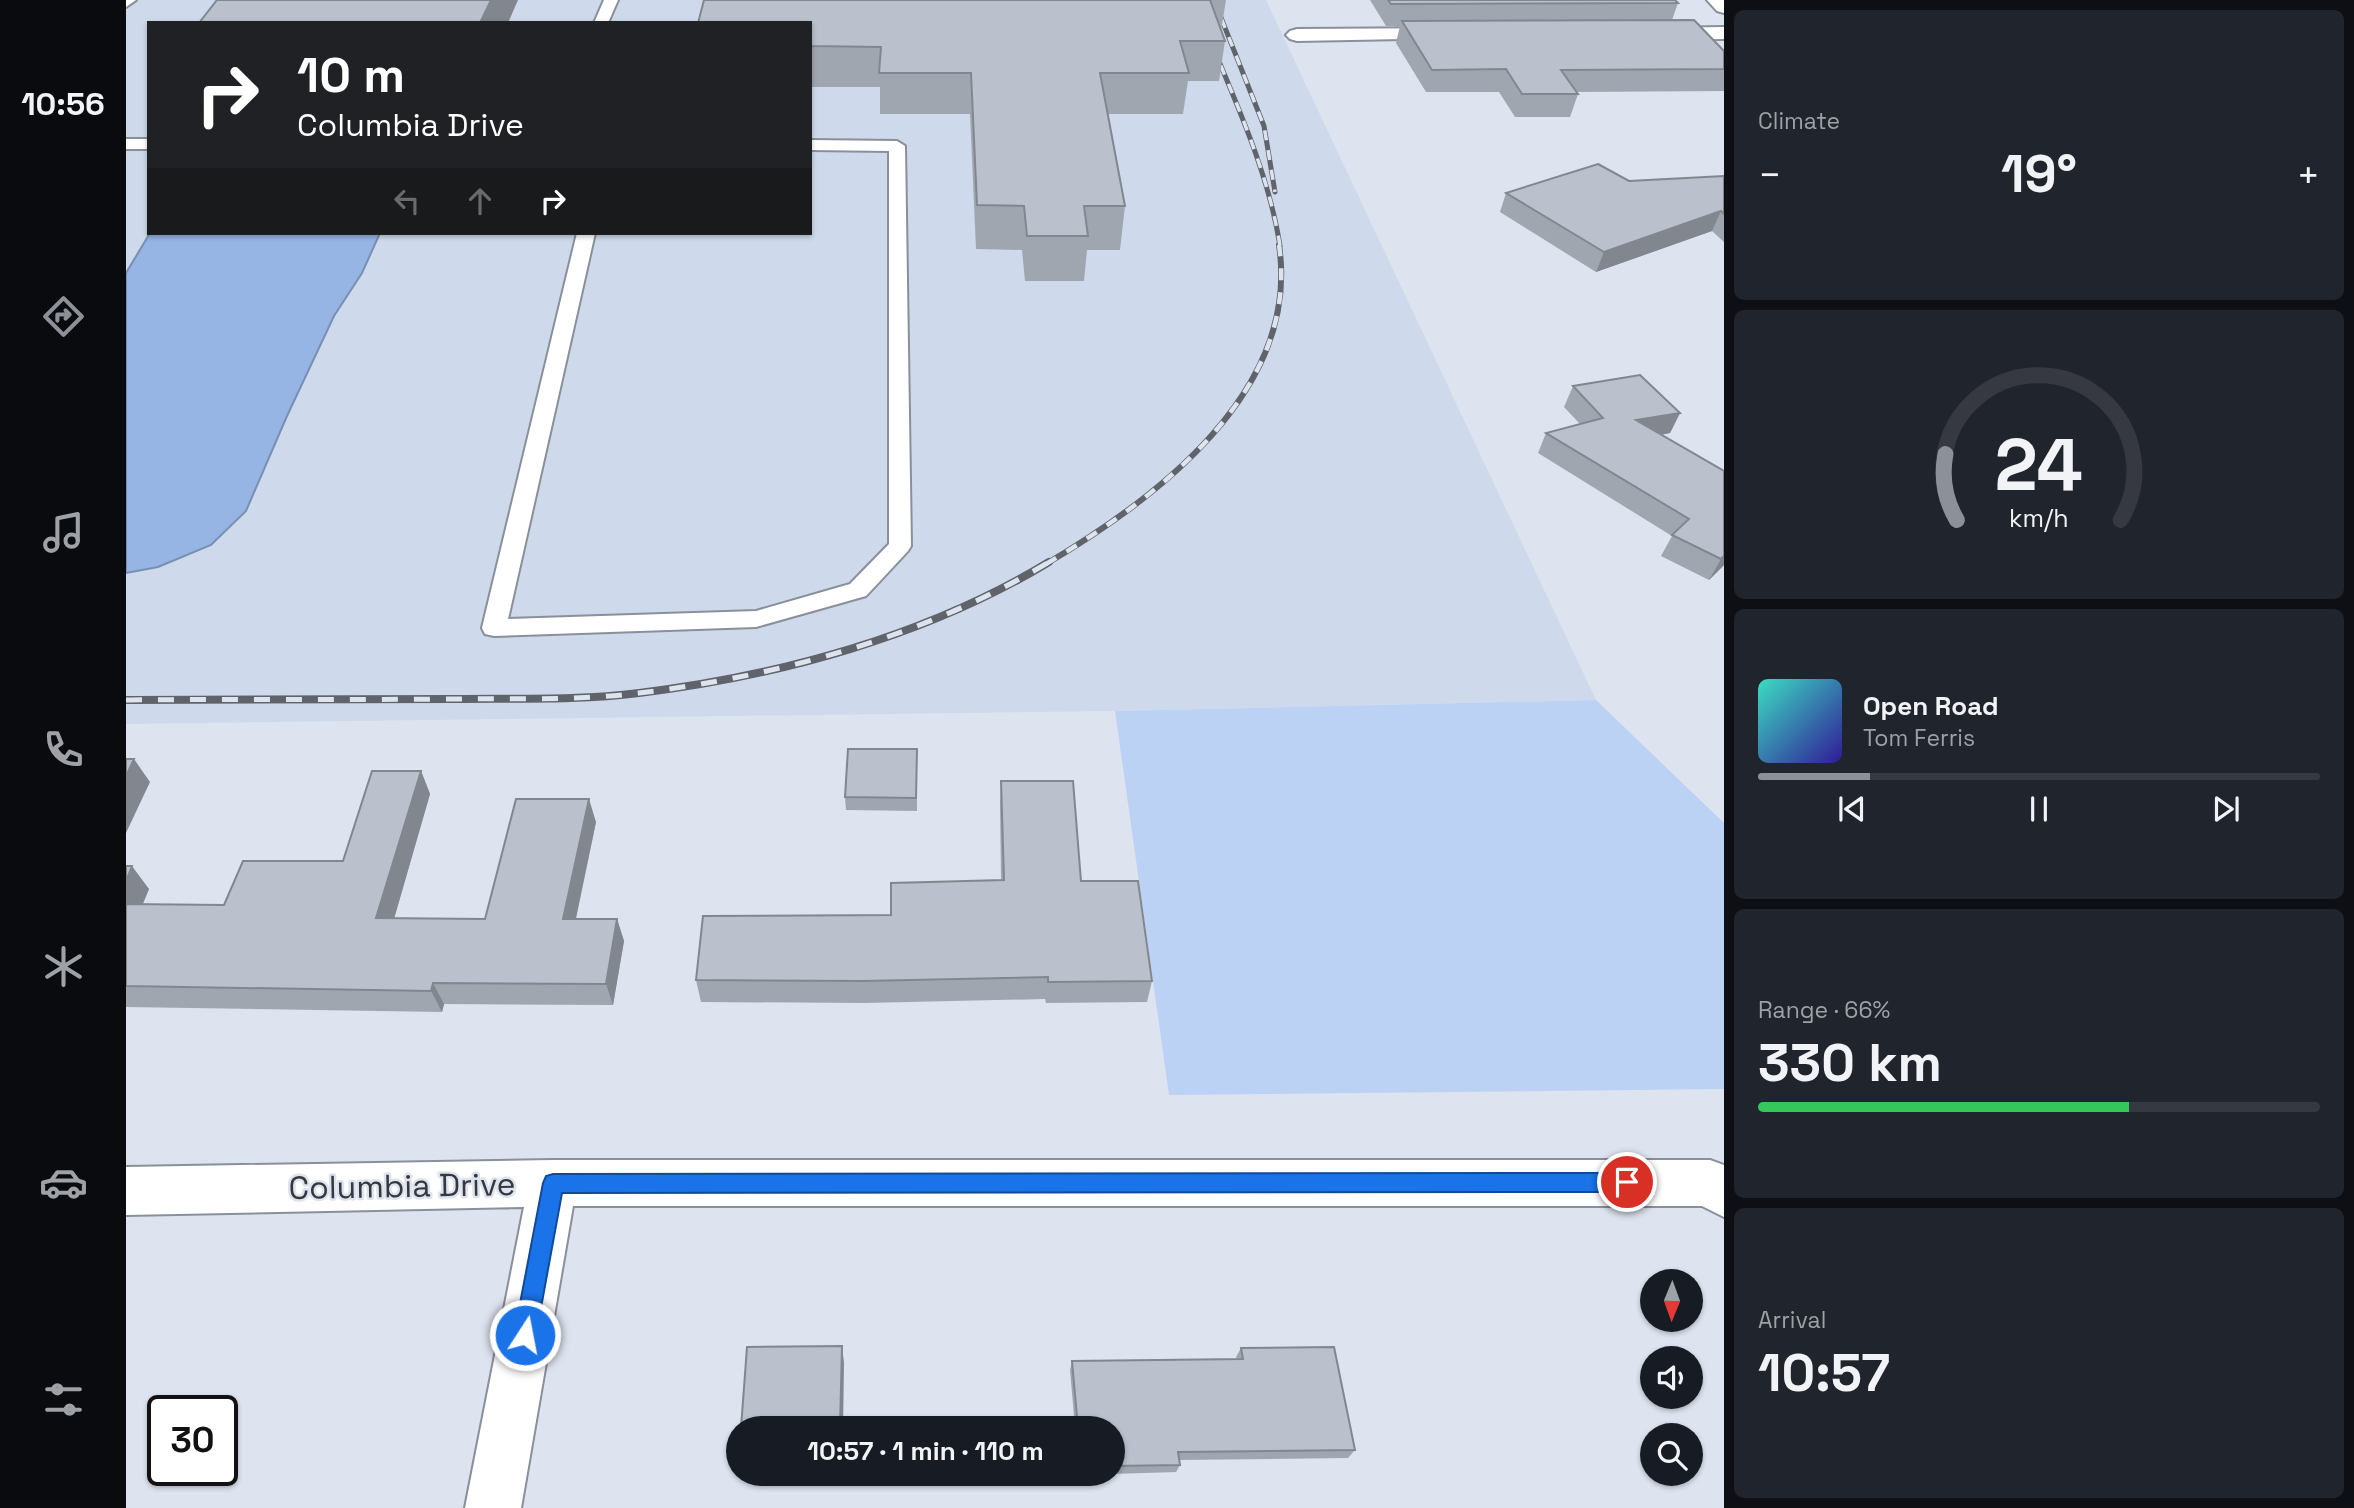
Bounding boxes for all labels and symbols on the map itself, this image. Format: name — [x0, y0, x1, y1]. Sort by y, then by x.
pin — [1597, 1152, 1657, 1212]
street label: Columbia Drive — [288, 1164, 516, 1208]
north arrow — [1640, 1269, 1703, 1332]
position arrow — [488, 1298, 562, 1372]
speed limit sign: 30 — [147, 1395, 238, 1486]

